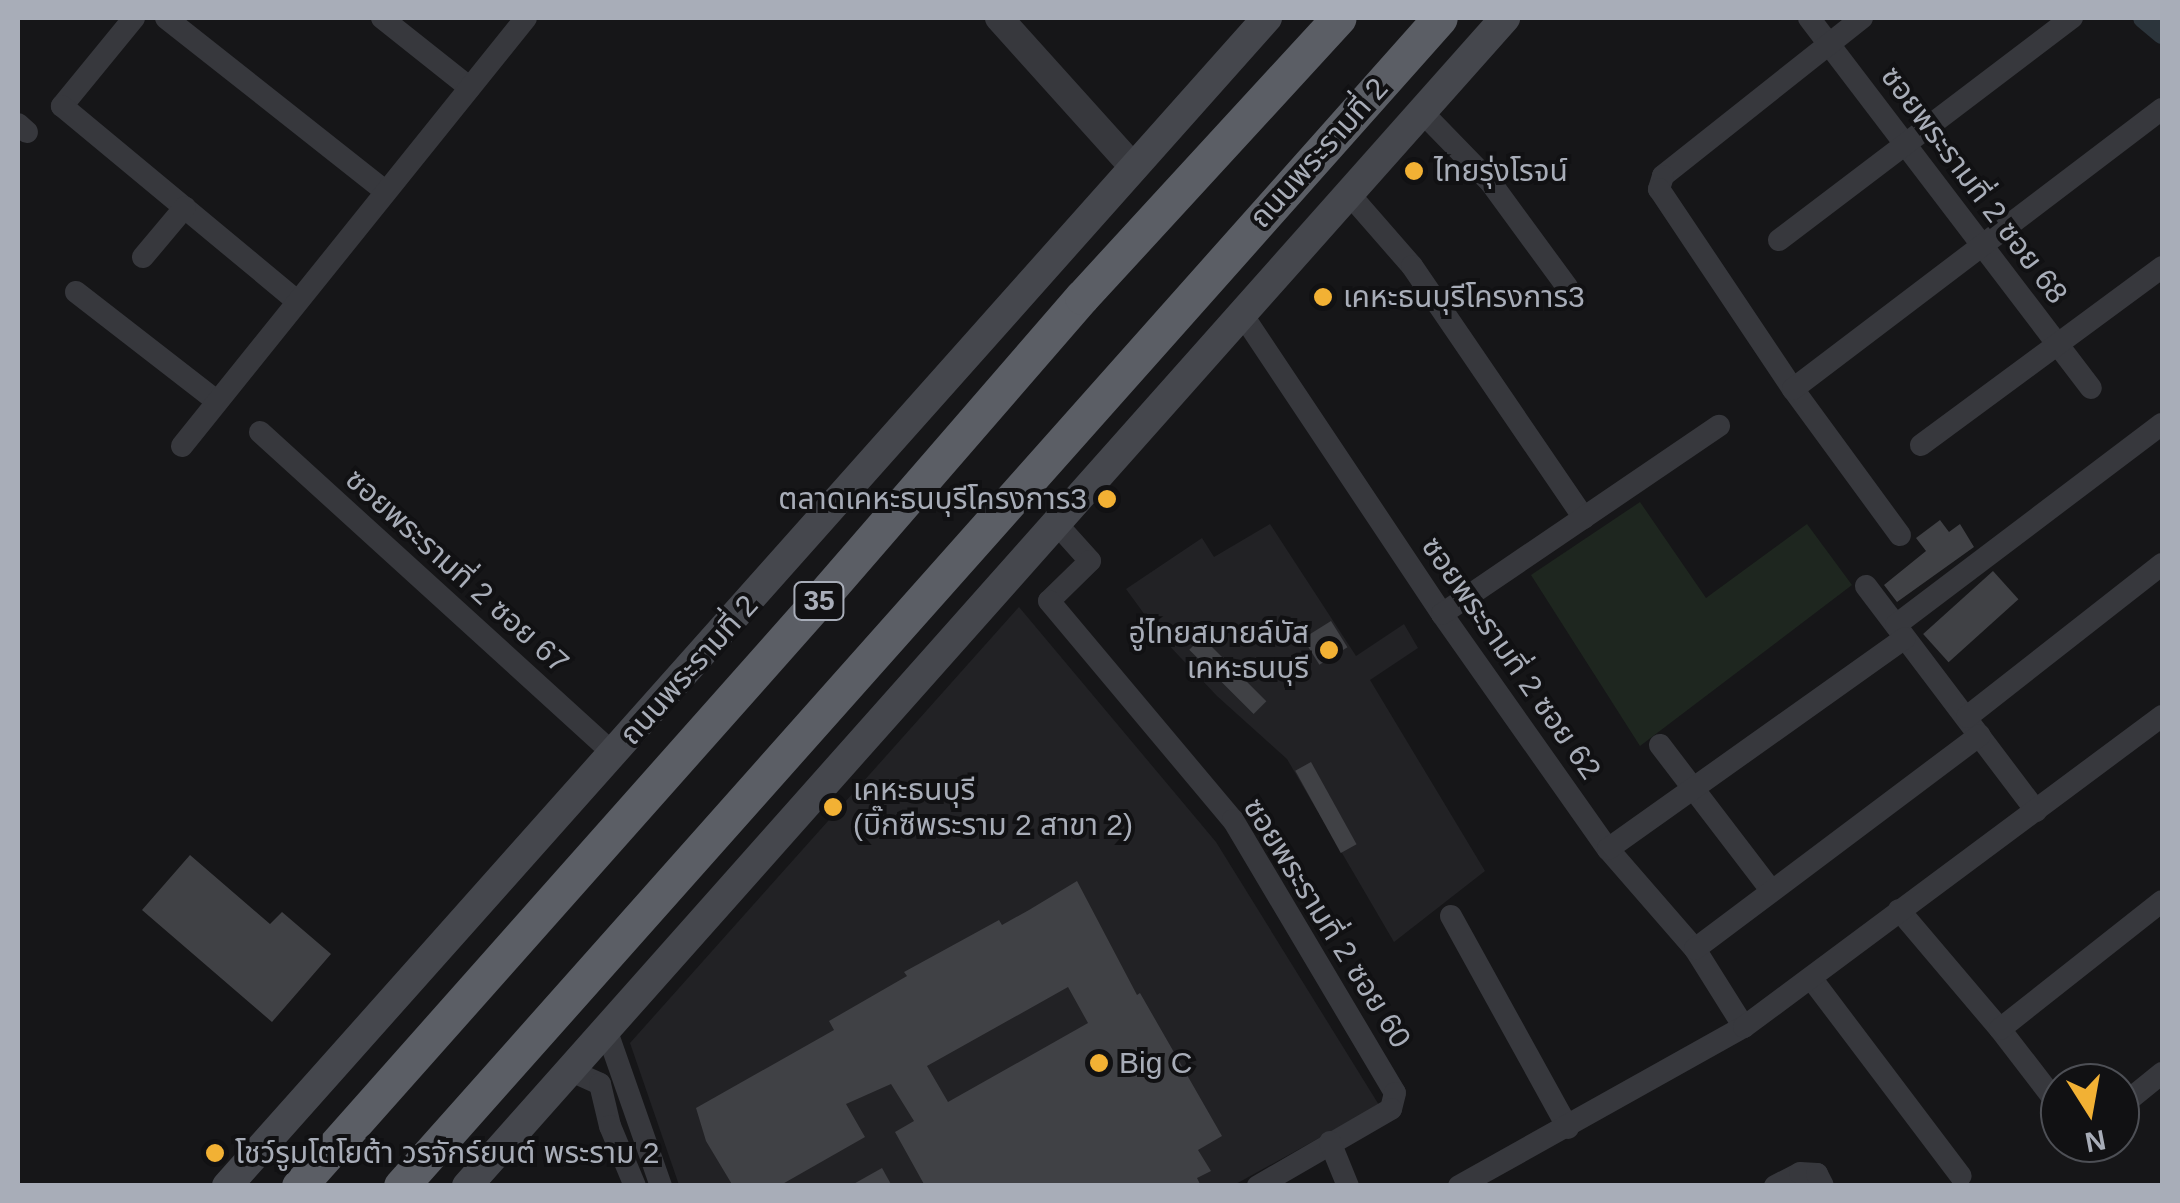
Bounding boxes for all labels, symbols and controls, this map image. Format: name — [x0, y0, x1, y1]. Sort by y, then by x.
street label: ซอยพระรามที่ 2 ซอย 68 — [1873, 59, 2075, 311]
street label: ถนนพระรามที่ 2 — [1242, 71, 1396, 235]
place label: ไทยรุ่งโรจน์ — [1434, 153, 1568, 189]
marker: ไทยรุ่งโรจน์ — [1403, 160, 1425, 182]
place label: เคหะธนบุรีโครงการ3 — [1343, 279, 1585, 315]
marker: เคหะธนบุรีโครงการ3 — [1312, 286, 1334, 308]
street label: ซอยพระรามที่ 2 ซอย 67 — [338, 461, 576, 681]
place label: ตลาดเคหะธนบุรีโครงการ3 — [778, 481, 1087, 517]
marker: ตลาดเคหะธนบุรีโครงการ3 — [1096, 488, 1118, 510]
street label: ซอยพระรามที่ 2 ซอย 62 — [1414, 530, 1608, 786]
road number: 35 — [792, 578, 846, 624]
street label: ถนนพระรามที่ 2 — [612, 588, 766, 752]
place label: อู่ไทยสมายล์บัส เคหะธนบุรี — [1129, 615, 1309, 686]
marker: อู่ไทยสมายล์บัส เคหะธนบุรี — [1318, 639, 1340, 661]
place label: เคหะธนบุรี (บิ๊กซีพระราม 2 สาขา 2) — [853, 772, 1133, 842]
street label: ซอยพระรามที่ 2 ซอย 60 — [1236, 791, 1418, 1055]
marker: เคหะธนบุรี (บิ๊กซีพระราม 2 สาขา 2) — [822, 796, 844, 818]
place label: Big C — [1119, 1045, 1192, 1081]
marker: Big C — [1088, 1052, 1110, 1074]
north arrow — [2040, 1063, 2140, 1163]
text: N — [2083, 1124, 2108, 1158]
place label: โชว์รูมโตโยต้า วรจักร์ยนต์ พระราม 2 — [235, 1135, 659, 1171]
marker: โชว์รูมโตโยต้า วรจักร์ยนต์ พระราม 2 — [204, 1142, 226, 1164]

